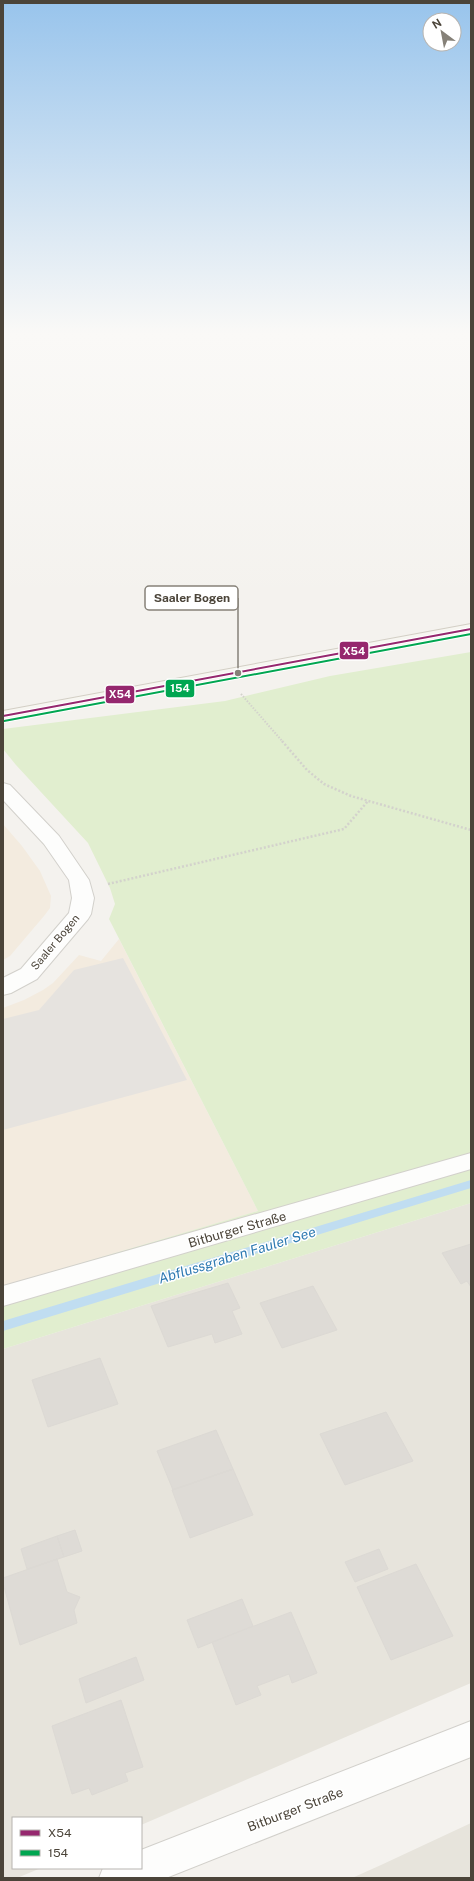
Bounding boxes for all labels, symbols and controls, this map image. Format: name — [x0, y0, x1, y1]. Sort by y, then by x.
north arrow — [422, 12, 462, 52]
text: N — [430, 16, 444, 31]
callout: Saaler Bogen — [145, 586, 238, 610]
text: Saaler Bogen — [154, 591, 230, 605]
line badge: X54 — [339, 641, 369, 660]
text: X54 — [343, 645, 365, 657]
line badge: 154 — [165, 679, 195, 698]
text: 154 — [170, 682, 190, 694]
line badge: X54 — [105, 685, 135, 704]
text: X54 — [109, 688, 131, 700]
street label: Saaler Bogen — [28, 912, 82, 972]
street label: Bitburger Straße — [186, 1208, 288, 1251]
water label: Abflussgraben Fauler See — [156, 1223, 318, 1287]
street label: Bitburger Straße — [245, 1784, 345, 1835]
legend — [12, 1817, 142, 1869]
text: X54 — [48, 1826, 72, 1840]
text: 154 — [48, 1846, 69, 1860]

